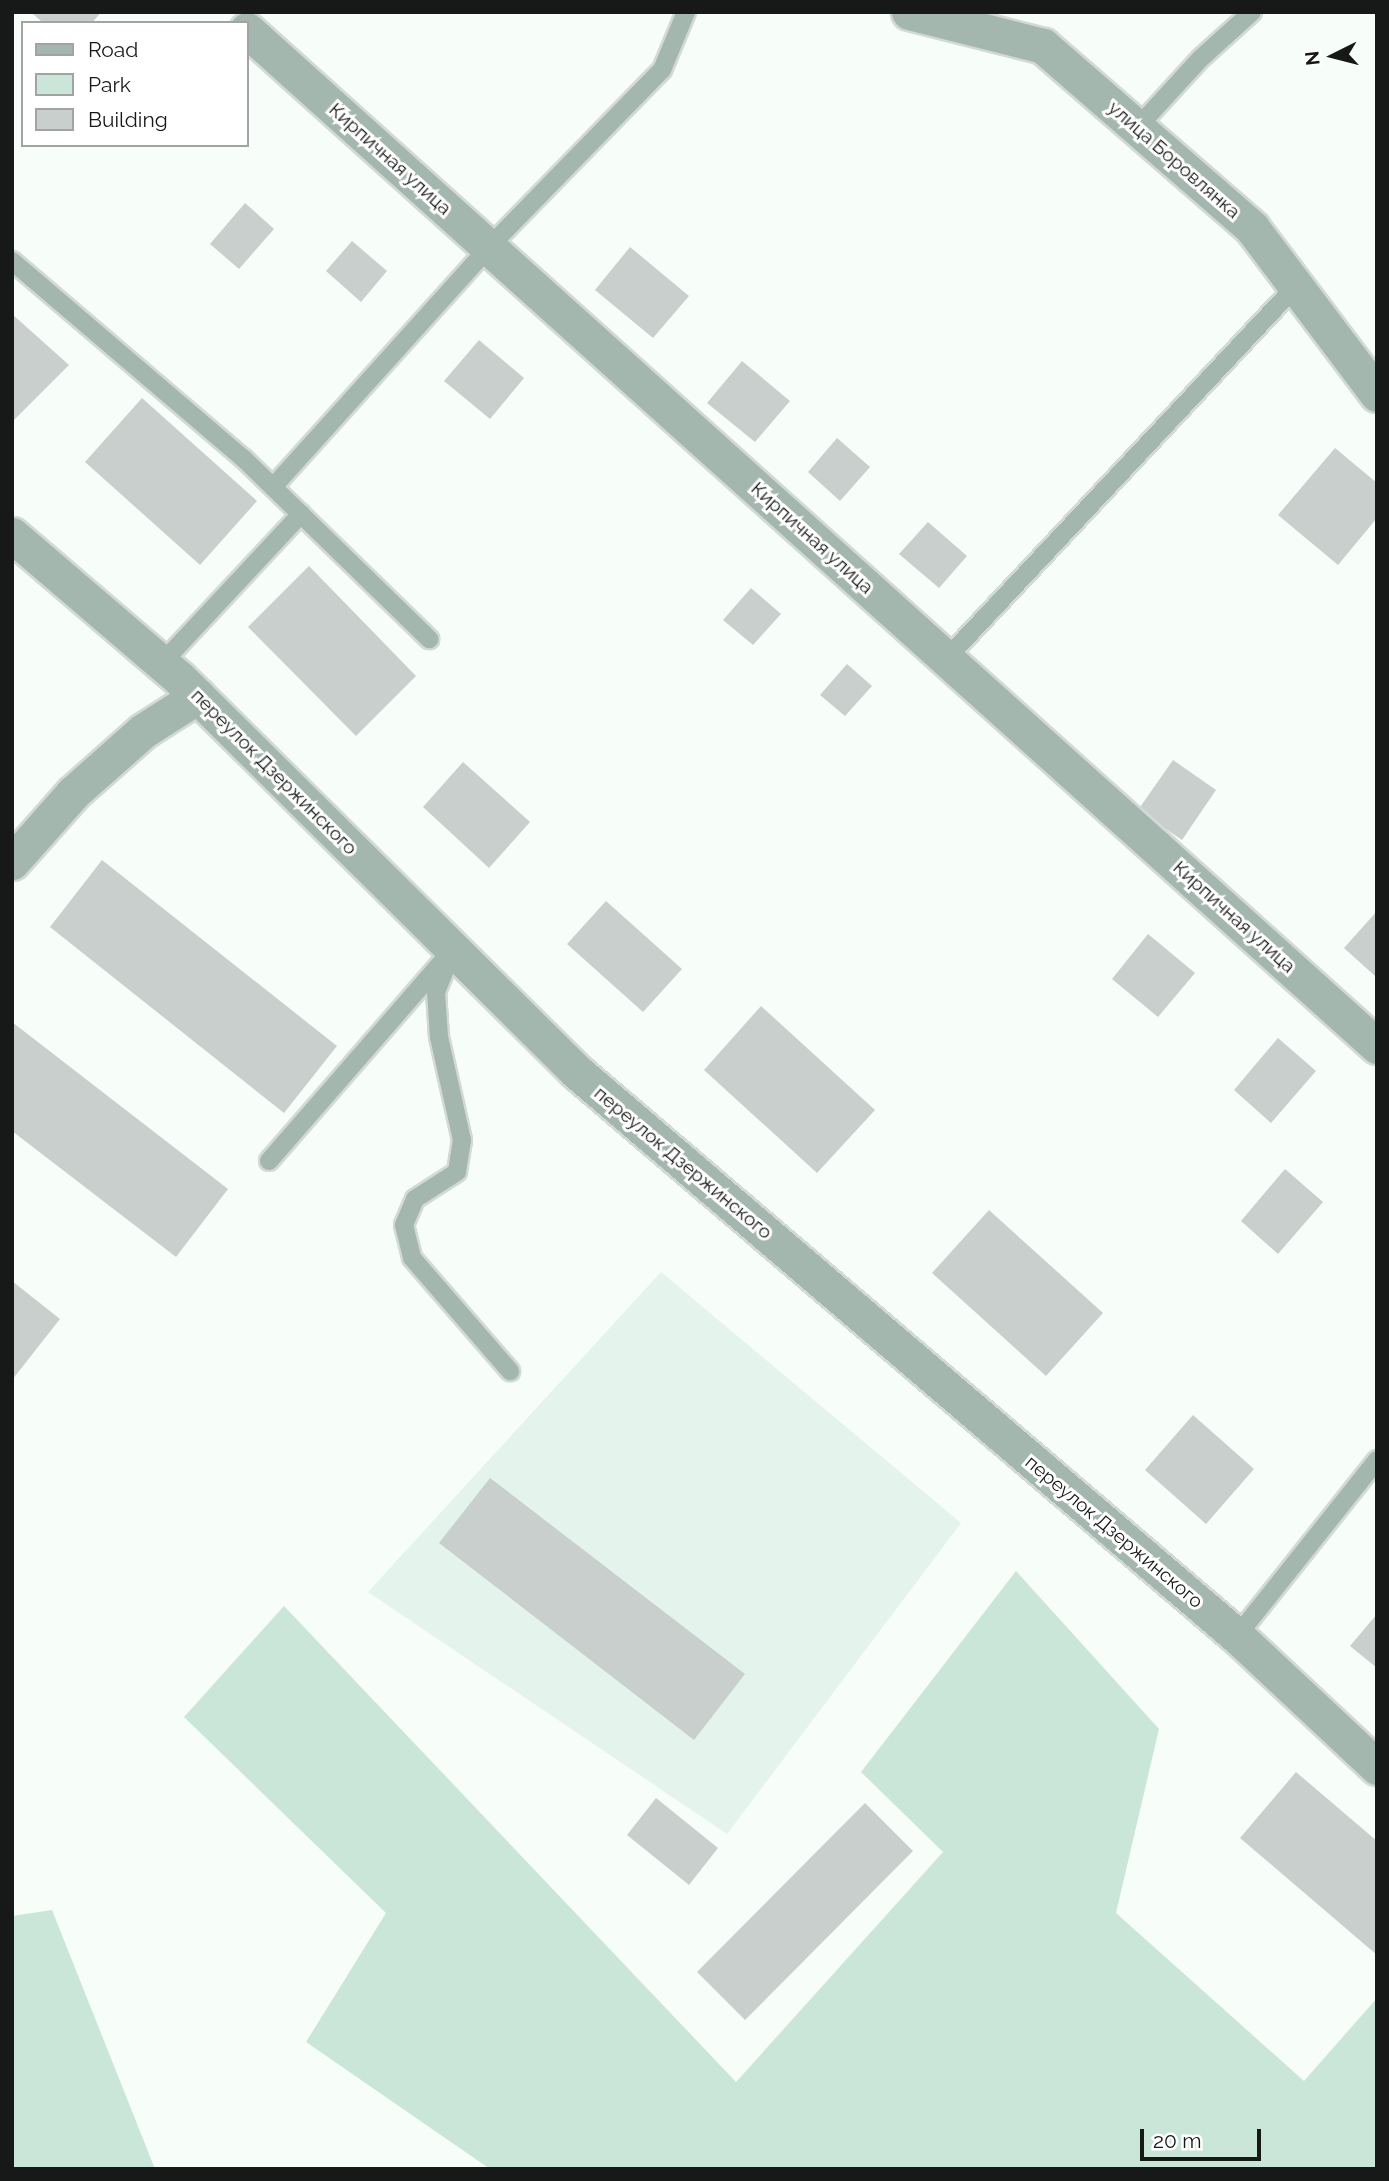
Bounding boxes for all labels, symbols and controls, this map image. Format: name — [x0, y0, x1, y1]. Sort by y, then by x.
legend — [21, 21, 248, 147]
north arrow — [1298, 21, 1368, 91]
text: Road — [88, 37, 138, 62]
text: N — [1300, 50, 1324, 67]
text: Park — [88, 72, 131, 97]
street label: улица Боровлянка — [1103, 96, 1245, 224]
street label: Кирпичная улица — [324, 98, 456, 220]
text: Building — [88, 107, 168, 132]
street label: Кирпичная улица — [746, 477, 878, 599]
street label: переулок Дзержинского — [186, 684, 362, 860]
street label: Кирпичная улица — [1168, 856, 1300, 978]
street label: переулок Дзержинского — [589, 1082, 777, 1244]
street label: переулок Дзержинского — [1020, 1451, 1208, 1613]
scale bar — [1144, 2114, 1265, 2158]
text: 20 m — [1153, 2128, 1201, 2153]

